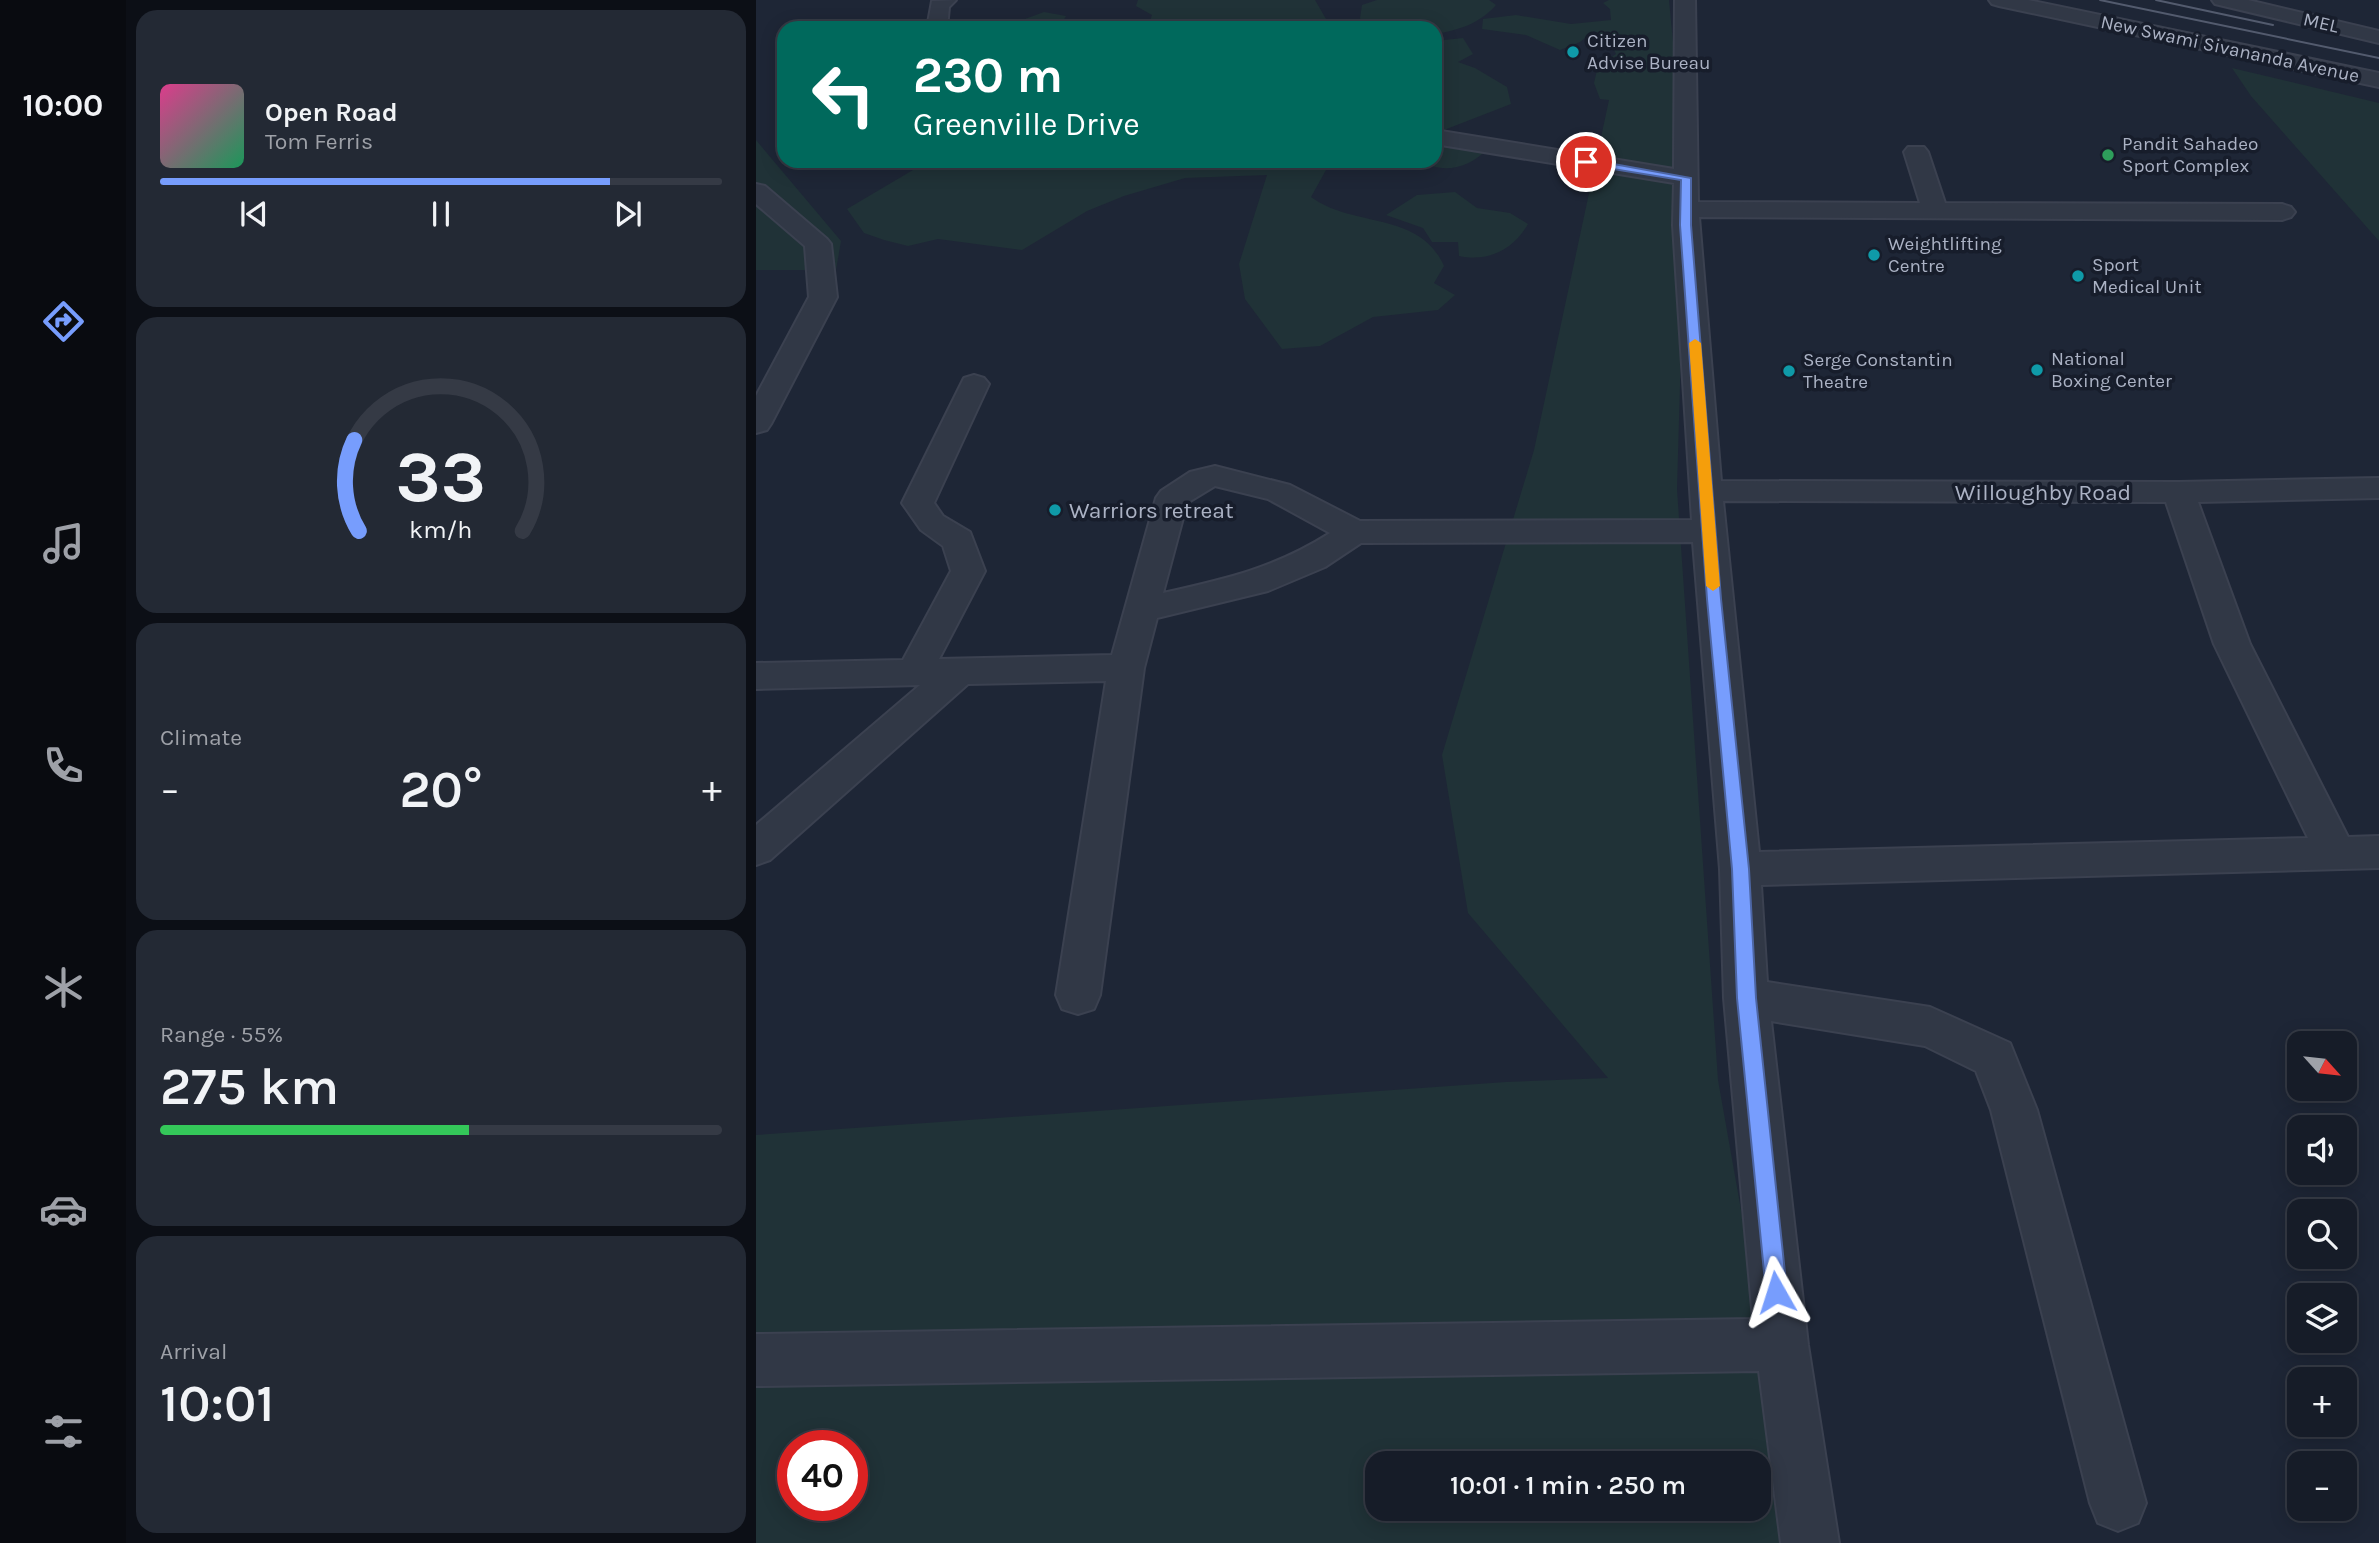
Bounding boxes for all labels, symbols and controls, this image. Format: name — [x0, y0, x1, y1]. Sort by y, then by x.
street label: MEL — [2301, 8, 2341, 38]
street label: New Swami Sivananda Avenue — [2099, 11, 2361, 87]
place label: Citizen Advise Bureau — [1587, 30, 1711, 74]
marker: Citizen Advise Bureau — [1565, 44, 1581, 60]
text: 230 m — [913, 47, 1063, 104]
icon: left — [798, 49, 889, 140]
text: 10:00 — [23, 87, 103, 124]
text: Open Road — [265, 97, 398, 128]
text: Greenville Drive — [913, 106, 1140, 143]
text: Tom Ferris — [265, 128, 373, 155]
pin — [1556, 132, 1616, 192]
place label: Pandit Sahadeo Sport Complex — [2122, 133, 2258, 177]
icon: arrive — [1567, 143, 1605, 181]
marker: Pandit Sahadeo Sport Complex — [2100, 147, 2116, 163]
icon: previous — [235, 195, 273, 233]
icon: pause — [422, 195, 460, 233]
icon: next — [609, 195, 647, 233]
place label: Weightlifting Centre — [1888, 233, 2002, 277]
marker: Weightlifting Centre — [1866, 247, 1882, 263]
place label: Sport Medical Unit — [2092, 254, 2202, 298]
marker: Sport Medical Unit — [2070, 268, 2086, 284]
icon: directions — [39, 297, 88, 346]
place label: National Boxing Center — [2051, 348, 2172, 392]
place label: Serge Constantin Theatre — [1803, 349, 1953, 393]
marker: National Boxing Center — [2029, 362, 2045, 378]
marker: Serge Constantin Theatre — [1781, 363, 1797, 379]
text: 33 — [396, 434, 486, 519]
street label: Willoughby Road — [1955, 479, 2131, 506]
place label: Warriors retreat — [1069, 497, 1234, 524]
marker: Warriors retreat — [1047, 502, 1063, 518]
text: km/h — [409, 515, 473, 544]
icon: music — [39, 519, 88, 568]
text: Climate — [160, 724, 242, 751]
icon: phone — [39, 741, 88, 790]
text: 20° — [400, 759, 482, 820]
text: − — [160, 767, 180, 812]
text: + — [702, 767, 722, 812]
icon: climate — [39, 963, 88, 1012]
text: Range · 55% — [160, 1021, 283, 1048]
north arrow — [2287, 1031, 2357, 1101]
map controls — [2287, 1031, 2357, 1521]
text: 275 km — [160, 1056, 339, 1117]
button: sound — [2287, 1115, 2357, 1185]
icon: car — [39, 1185, 88, 1234]
button: search — [2287, 1199, 2357, 1269]
position arrow — [1739, 1255, 1813, 1329]
button: layers — [2287, 1283, 2357, 1353]
text: Arrival — [160, 1338, 227, 1365]
button: + — [2287, 1367, 2357, 1437]
text: 10:01 — [160, 1373, 275, 1434]
icon: filters — [39, 1407, 88, 1456]
speed limit sign: 40 — [777, 1430, 868, 1521]
button: − — [2287, 1451, 2357, 1521]
text: 10:01 · 1 min · 250 m — [1450, 1470, 1686, 1501]

